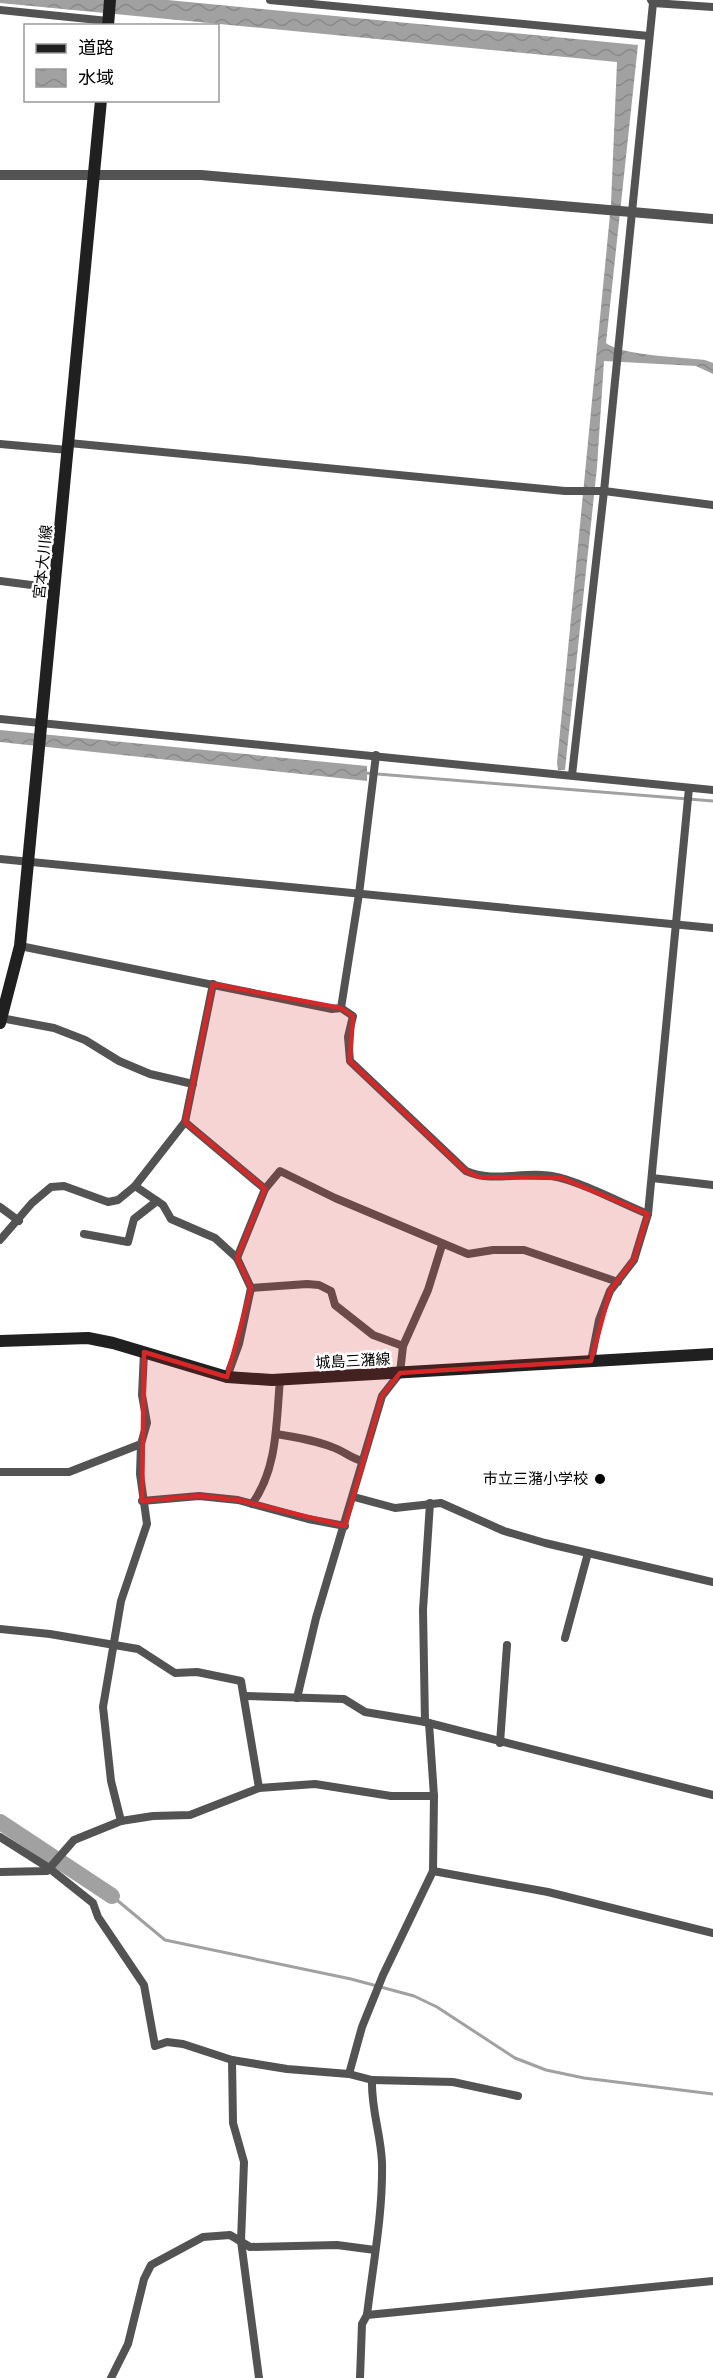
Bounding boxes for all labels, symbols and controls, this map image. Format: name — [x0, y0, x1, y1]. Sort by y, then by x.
legend — [24, 24, 219, 102]
text: 道路 — [78, 37, 114, 59]
text: 水域 — [78, 67, 114, 89]
street label: 宮本大川線 — [30, 524, 56, 600]
street label: 城島三潴線 — [315, 1350, 391, 1372]
place label: 市立三潴小学校 — [483, 1470, 588, 1488]
marker: 市立三潴小学校 — [593, 1472, 607, 1486]

